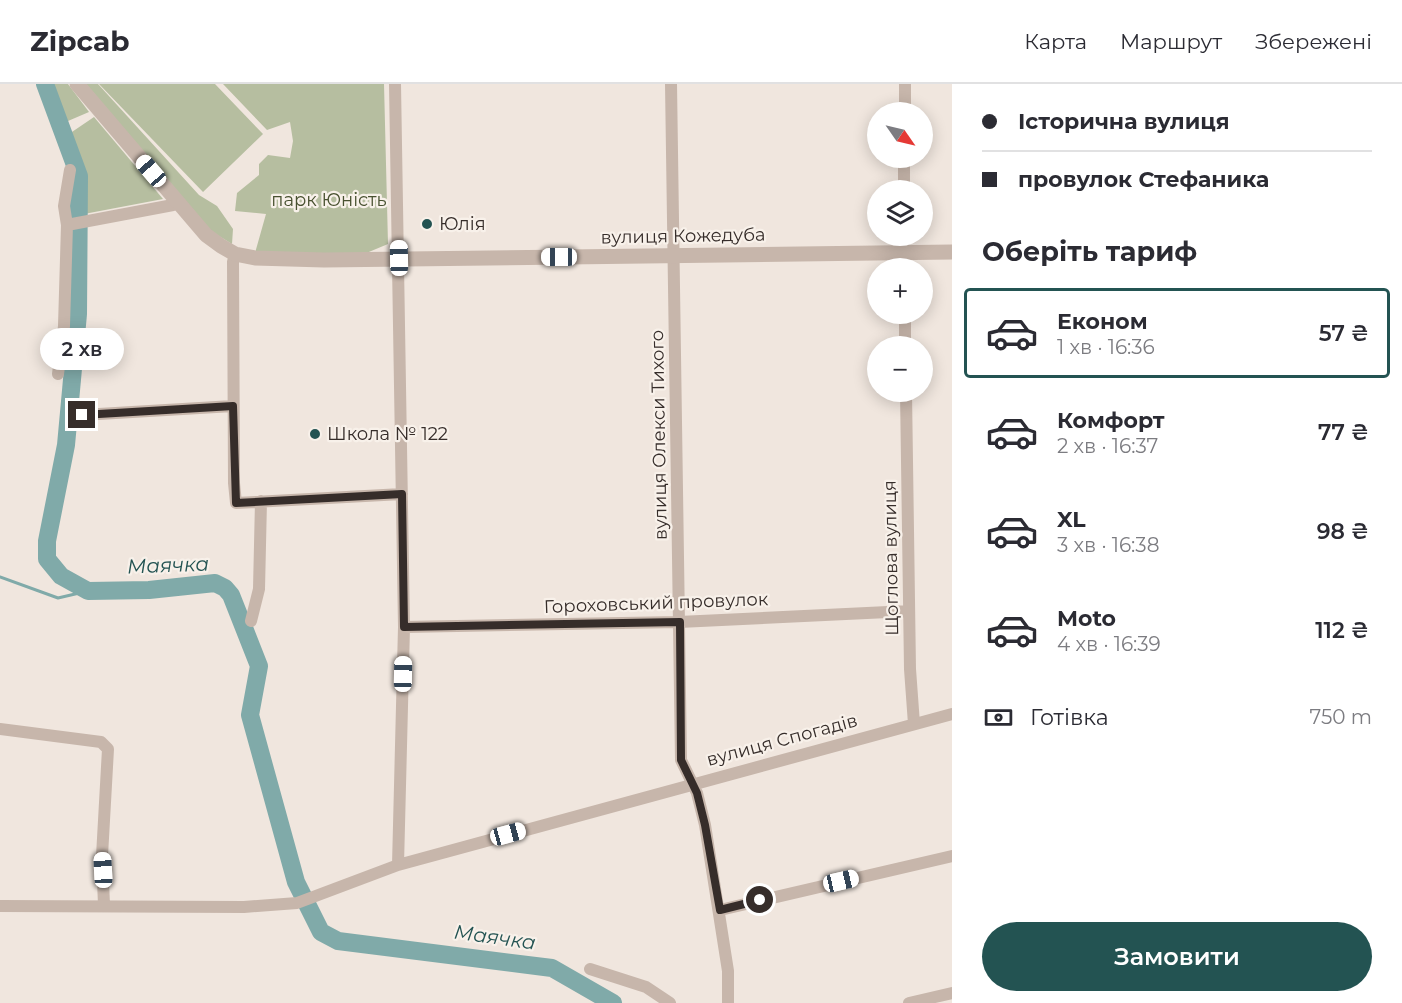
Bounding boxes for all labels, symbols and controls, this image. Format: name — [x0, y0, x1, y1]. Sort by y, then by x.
text: Zipcab — [30, 24, 130, 58]
text: Карта — [1024, 29, 1087, 54]
text: Маршрут — [1120, 29, 1222, 54]
text: Збережені — [1255, 29, 1372, 54]
north arrow — [867, 102, 933, 168]
map controls — [867, 102, 933, 402]
text: Історична вулиця — [1018, 108, 1230, 135]
car — [132, 152, 170, 190]
text: провулок Стефаника — [1018, 166, 1269, 193]
button: layers — [867, 180, 933, 246]
park label: парк Юність — [271, 189, 387, 211]
place label: Юлія — [439, 213, 486, 235]
marker: Юлія — [420, 217, 434, 231]
street label: вулиця Кожедуба — [600, 224, 766, 248]
text: Оберіть тариф — [982, 235, 1197, 268]
car — [390, 240, 408, 276]
car — [541, 248, 577, 266]
button: + — [867, 258, 933, 324]
icon: car — [985, 306, 1039, 360]
text: Економ — [1057, 308, 1148, 335]
text: 57 ₴ — [1319, 320, 1369, 347]
callout: 2 хв — [40, 328, 124, 370]
street label: вулиця Олекси Тихого — [646, 330, 672, 540]
text: 1 хв · 16:36 — [1057, 335, 1155, 359]
button: − — [867, 336, 933, 402]
text: 2 хв — [62, 337, 102, 361]
route end — [68, 401, 95, 428]
icon: car — [985, 405, 1039, 459]
text: Комфорт — [1057, 407, 1165, 434]
text: 77 ₴ — [1318, 419, 1369, 446]
place label: Школа № 122 — [327, 423, 448, 445]
marker: Школа № 122 — [308, 427, 322, 441]
text: 2 хв · 16:37 — [1057, 434, 1158, 458]
street label: Щоглова вулиця — [879, 480, 903, 636]
icon: car — [985, 504, 1039, 558]
text: XL — [1057, 506, 1086, 533]
text: 98 ₴ — [1317, 518, 1369, 545]
text: 3 хв · 16:38 — [1057, 533, 1159, 557]
water label: Маячка — [127, 552, 209, 578]
street label: Гороховський провулок — [543, 588, 769, 618]
icon: car — [985, 603, 1039, 657]
text: Moto — [1057, 605, 1116, 632]
text: 112 ₴ — [1315, 617, 1369, 644]
text: 4 хв · 16:39 — [1057, 632, 1161, 656]
car — [394, 656, 412, 692]
icon: cash — [982, 701, 1015, 734]
text: Готівка — [1030, 704, 1109, 731]
text: 750 m — [1310, 705, 1372, 729]
street label: вулиця Спогадів — [704, 709, 860, 771]
car — [488, 821, 528, 847]
car — [93, 852, 113, 888]
car — [821, 868, 861, 894]
route start — [746, 886, 773, 913]
water label: Маячка — [453, 919, 537, 955]
button: Замовити — [982, 922, 1372, 991]

